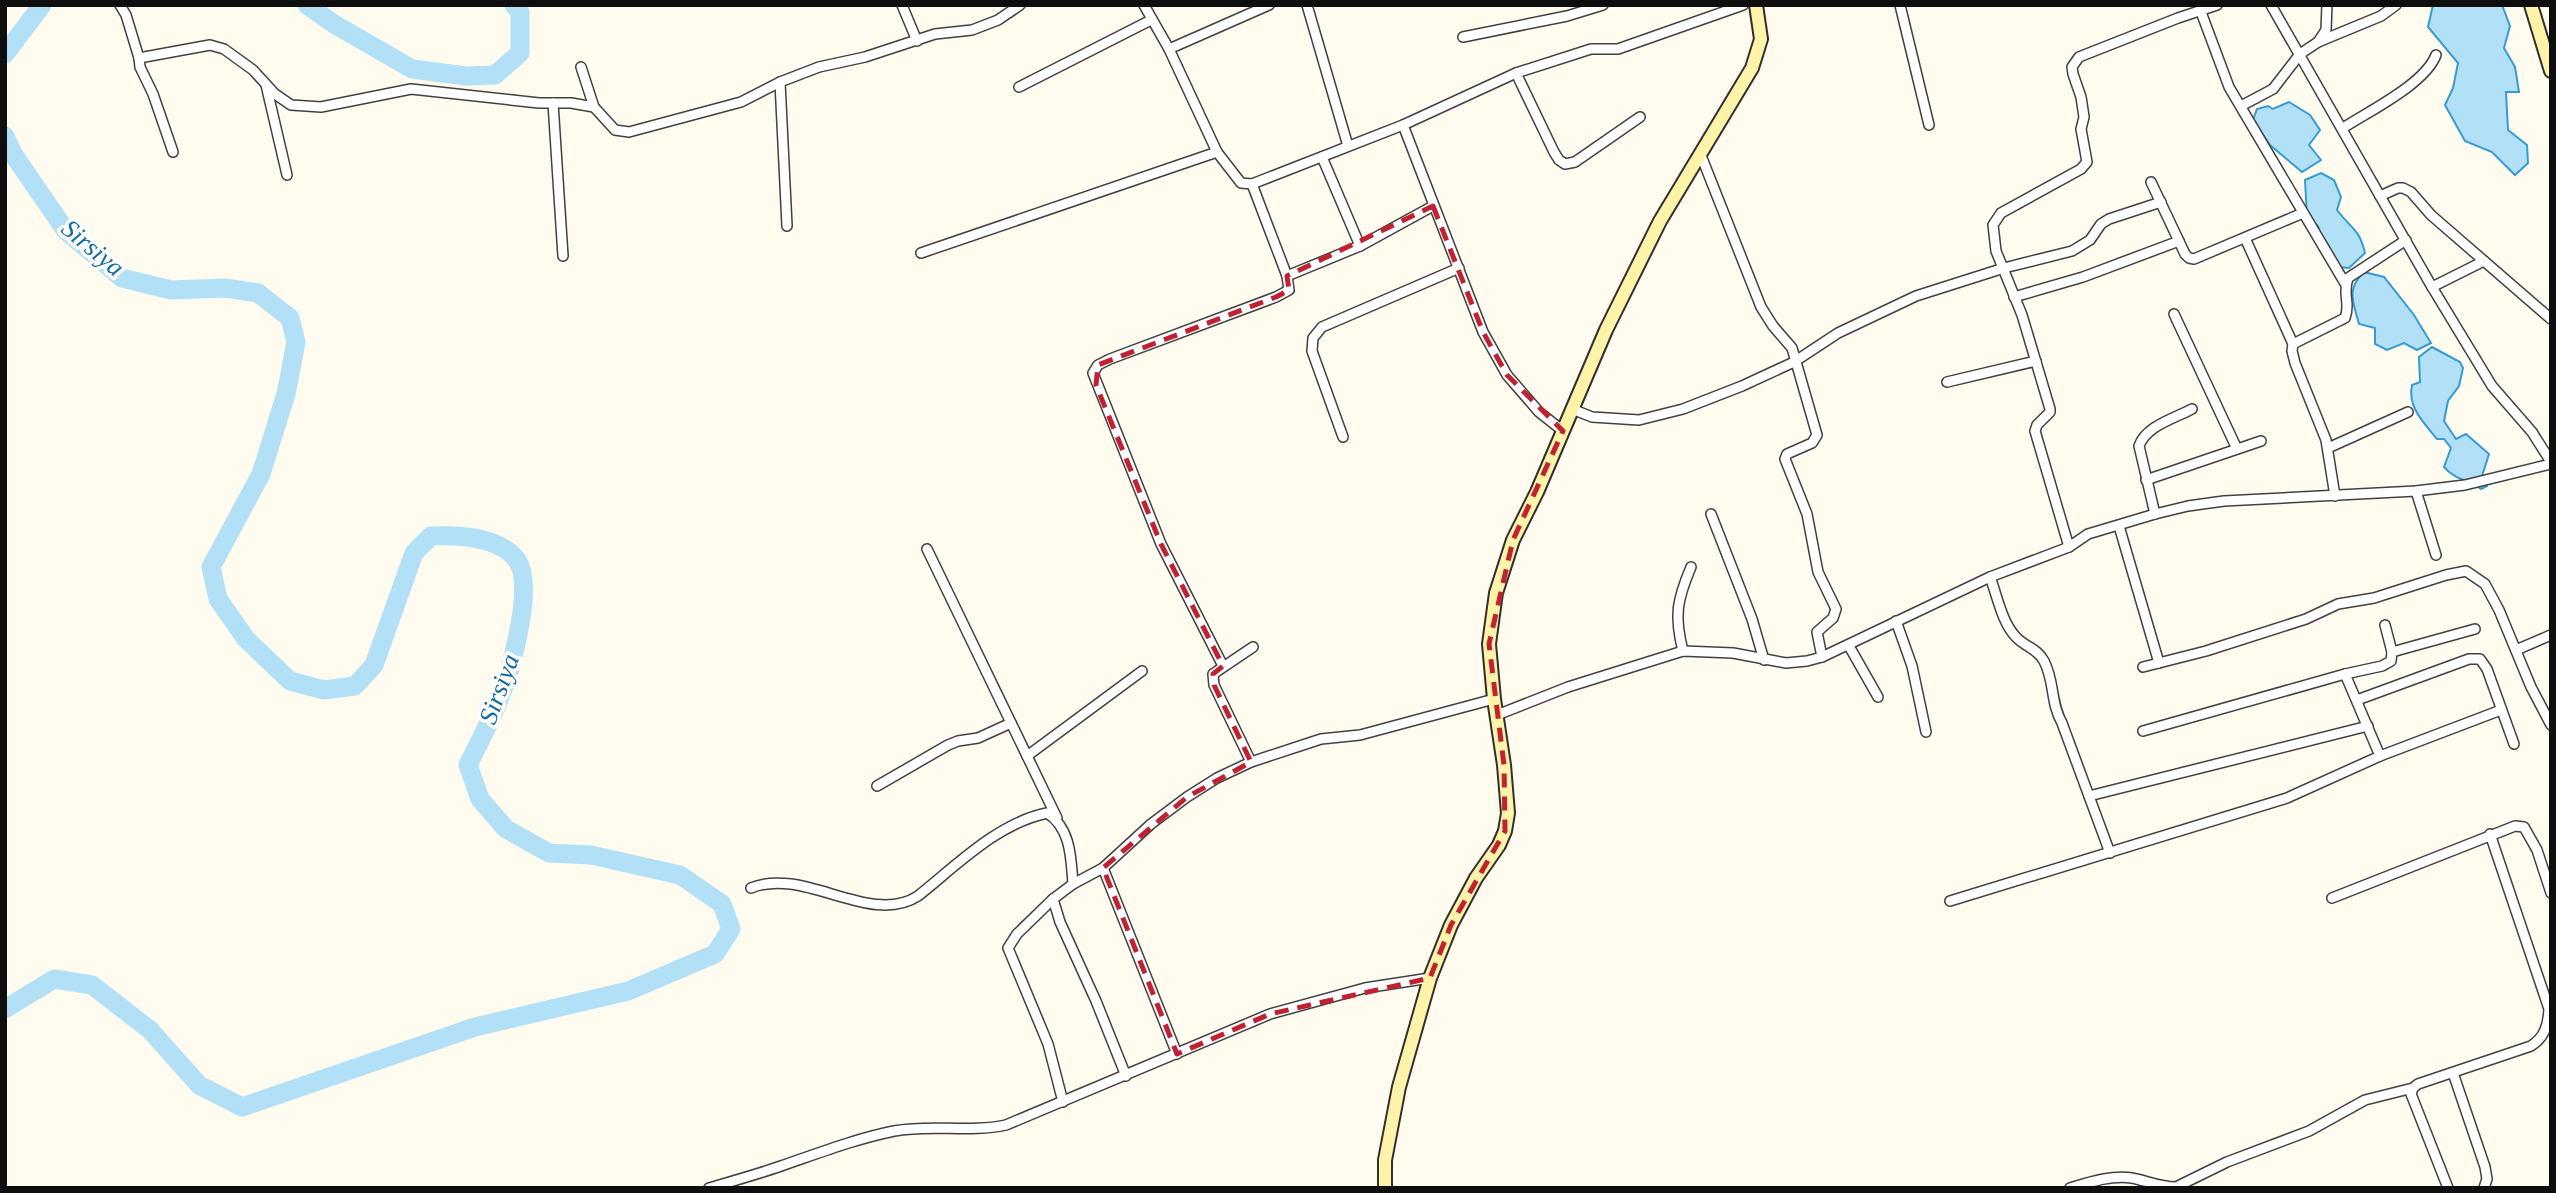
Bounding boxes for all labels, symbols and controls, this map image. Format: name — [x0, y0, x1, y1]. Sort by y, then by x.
water label: Sirsiya — [56, 214, 130, 282]
water label: Sirsiya — [473, 650, 525, 728]

